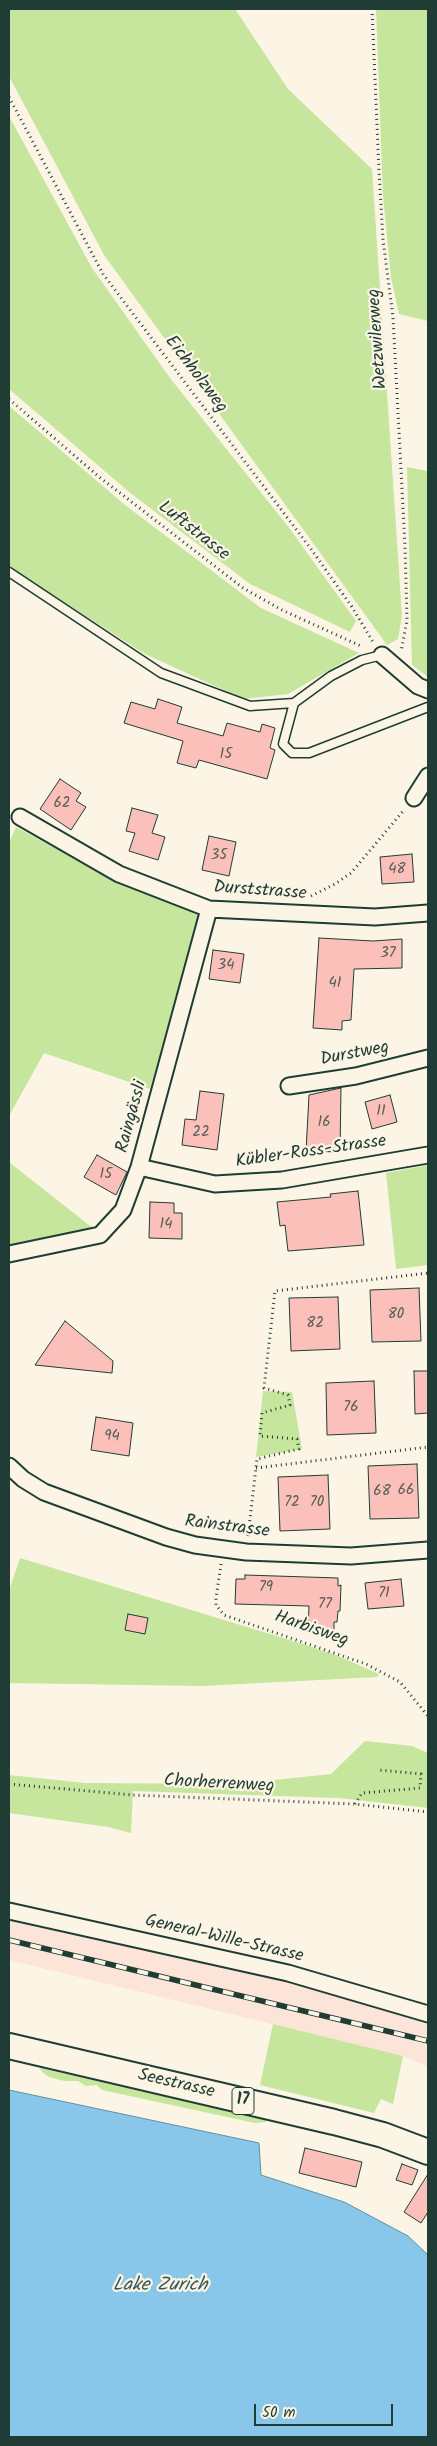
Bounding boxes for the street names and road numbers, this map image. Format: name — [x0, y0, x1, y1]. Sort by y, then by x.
street label: Wetzwilerweg — [365, 288, 393, 390]
street label: Eichholzweg — [159, 332, 231, 418]
street label: Luftstrasse — [153, 497, 233, 567]
street label: Durststrasse — [213, 878, 307, 906]
street label: Durstweg — [319, 1038, 391, 1072]
street label: Raingässli — [113, 1079, 153, 1155]
street label: Kübler-Ross-Strasse — [234, 1132, 388, 1174]
street label: Rainstrasse — [183, 1512, 271, 1544]
street label: Harbisweg — [271, 1607, 351, 1653]
street label: Chorherrenweg — [163, 1771, 275, 1799]
street label: General-Wille-Strasse — [143, 1911, 305, 1969]
street label: Seestrasse — [135, 2066, 217, 2104]
road number: 17 — [232, 2088, 254, 2114]

